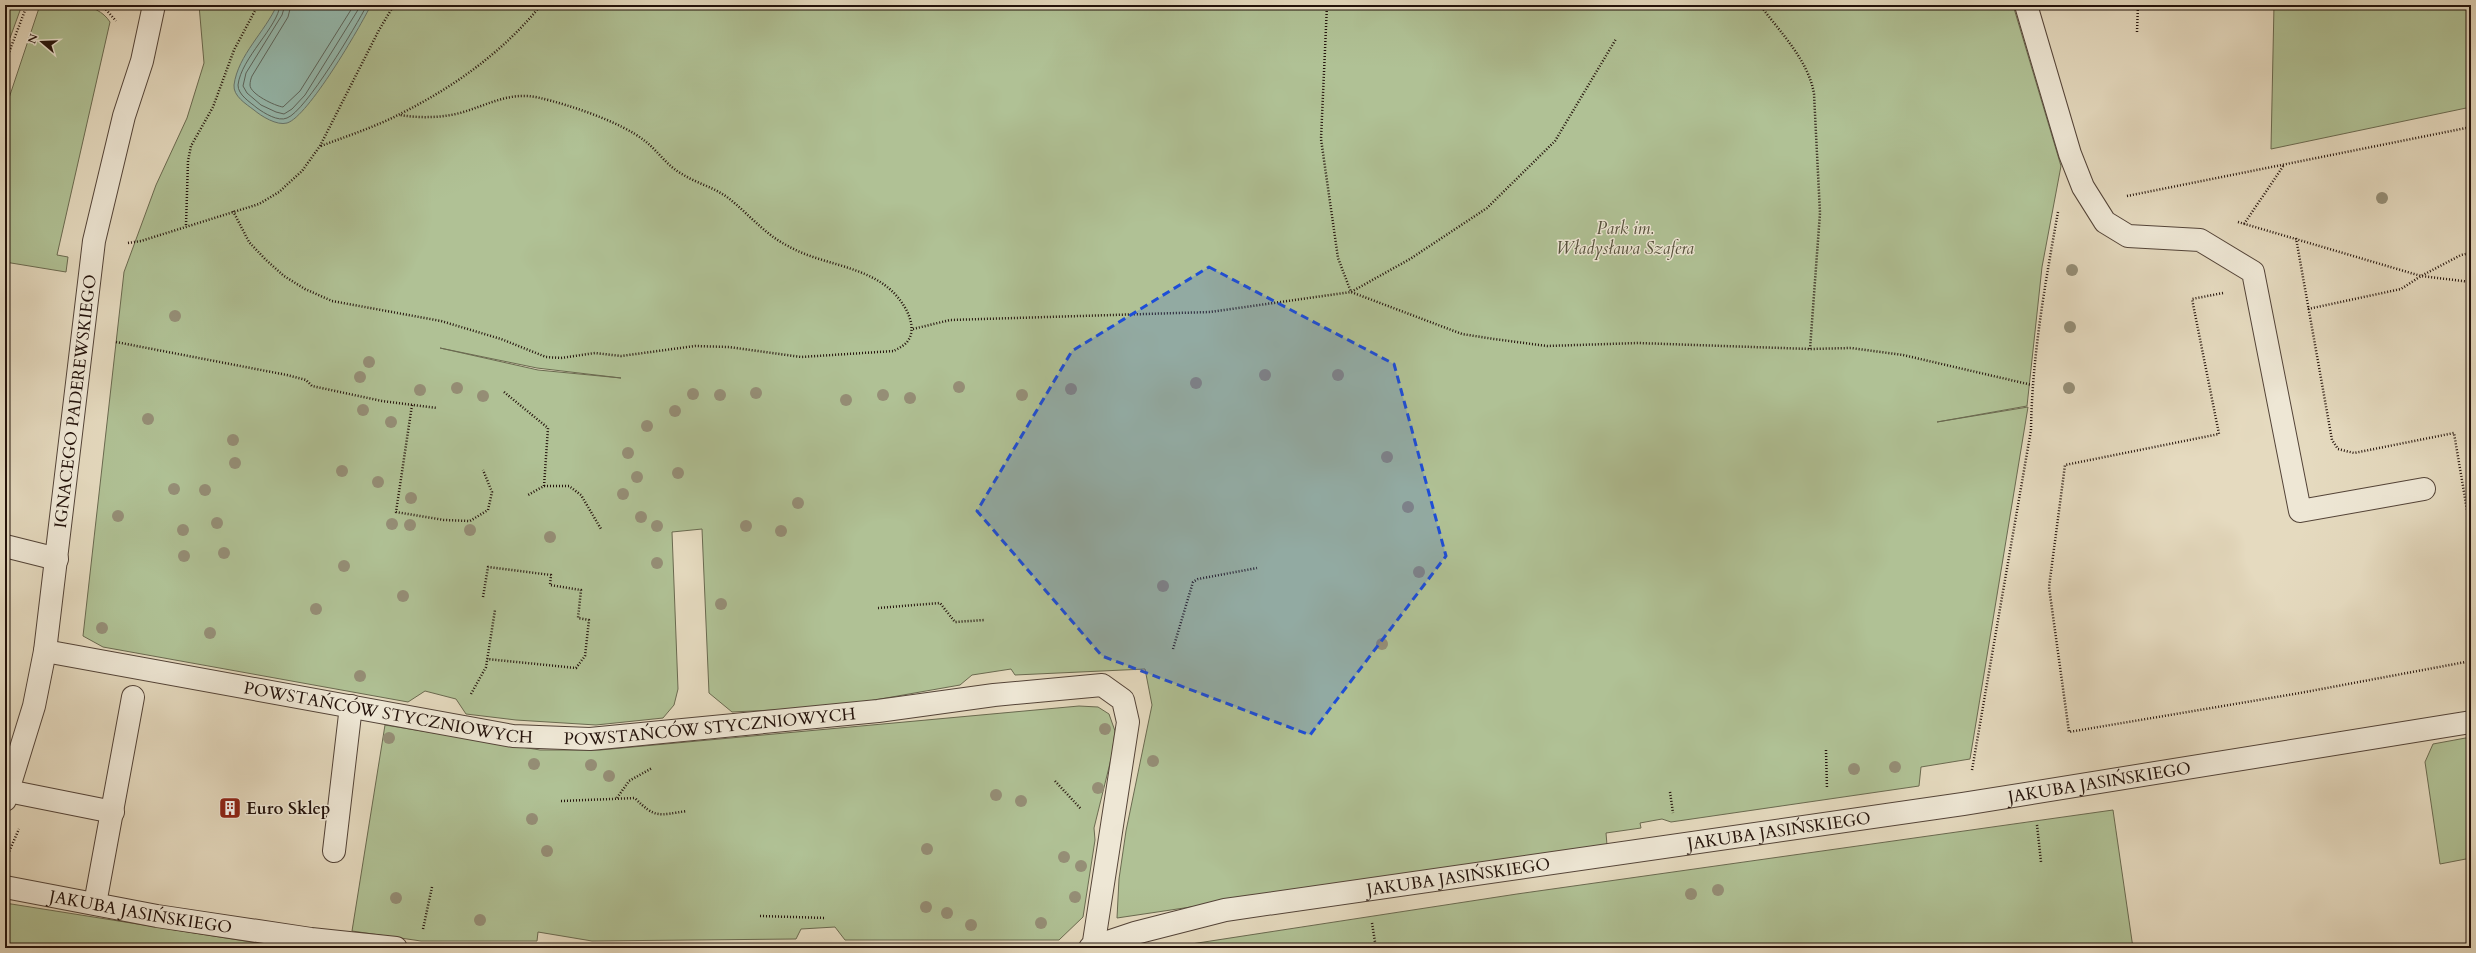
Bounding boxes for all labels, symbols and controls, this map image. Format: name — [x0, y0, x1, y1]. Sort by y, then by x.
north arrow — [22, 22, 62, 62]
text: N — [24, 32, 42, 46]
park label: Park im. Władysława Szafera — [1556, 217, 1694, 260]
street label: IGNACEGO PADEREWSKIEGO — [49, 273, 102, 529]
street label: POWSTAŃCÓW STYCZNIOWYCH — [242, 676, 533, 749]
street label: POWSTAŃCÓW STYCZNIOWYCH — [563, 702, 857, 751]
street label: JAKUBA JASIŃSKIEGO — [2003, 756, 2193, 809]
building icon: Euro Sklep — [217, 795, 243, 821]
place label: Euro Sklep — [246, 797, 330, 820]
street label: JAKUBA JASIŃSKIEGO — [1683, 806, 1872, 856]
street label: JAKUBA JASIŃSKIEGO — [1362, 852, 1552, 902]
street label: JAKUBA JASIŃSKIEGO — [44, 884, 234, 939]

